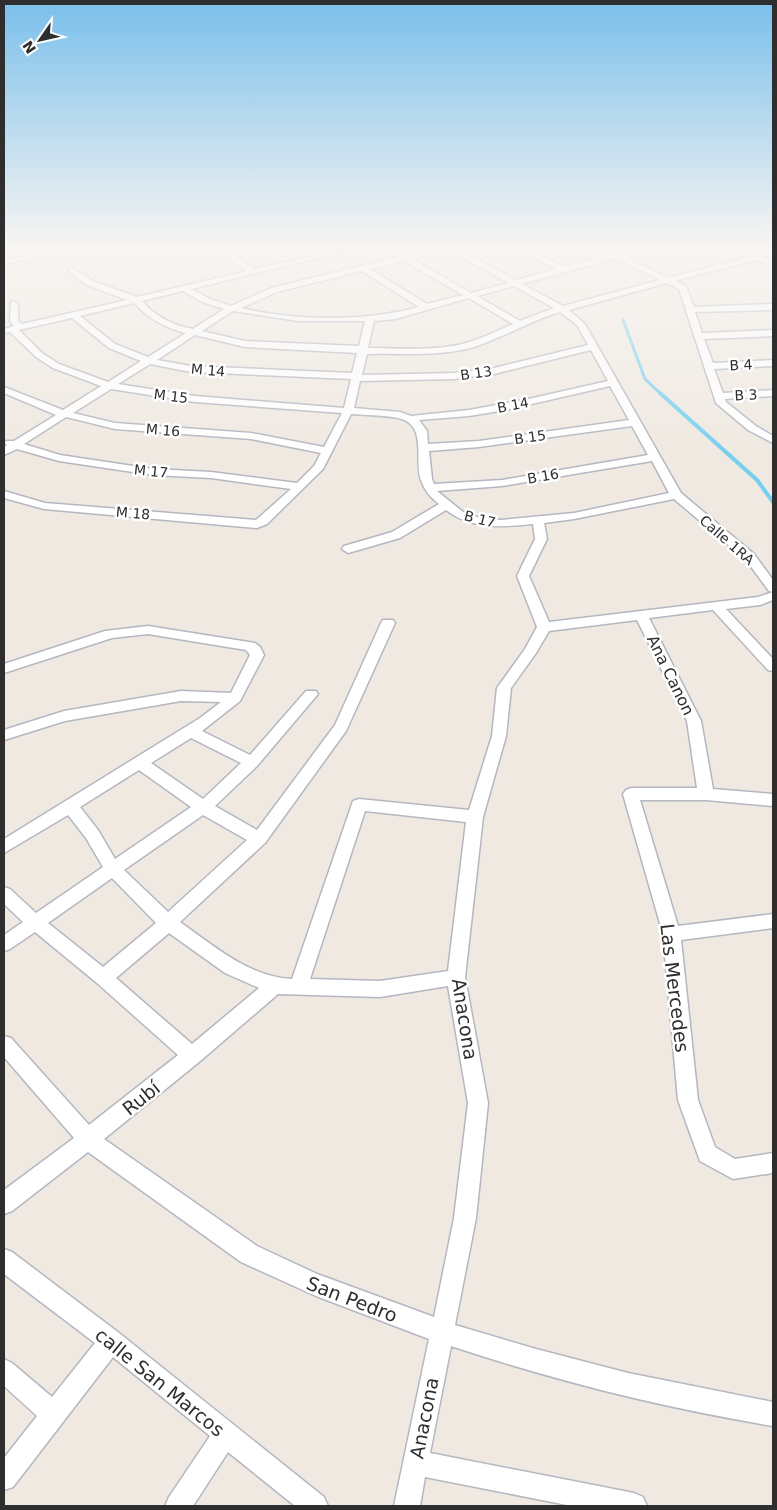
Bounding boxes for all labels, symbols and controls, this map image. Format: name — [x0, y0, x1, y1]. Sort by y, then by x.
north arrow — [15, 15, 65, 65]
text: N — [19, 38, 39, 57]
street label: B 4 — [729, 356, 753, 374]
street label: M 14 — [190, 361, 226, 379]
street label: B 13 — [459, 363, 493, 383]
street label: M 15 — [153, 386, 189, 406]
street label: B 3 — [734, 386, 758, 404]
street label: B 14 — [496, 394, 530, 416]
street label: M 16 — [145, 421, 181, 439]
street label: B 15 — [513, 427, 547, 447]
street label: M 17 — [133, 461, 169, 481]
street label: B 16 — [526, 465, 560, 487]
street label: M 18 — [115, 504, 151, 522]
street label: B 17 — [463, 507, 497, 531]
street label: Calle 1RA — [697, 512, 758, 568]
street label: Ana Canon — [643, 632, 698, 718]
street label: Las Mercedes — [656, 922, 694, 1054]
street label: Anacona — [448, 977, 482, 1061]
street label: Rubí — [118, 1076, 165, 1120]
street label: San Pedro — [304, 1272, 400, 1326]
street label: calle San Marcos — [91, 1323, 229, 1441]
street label: Anacona — [405, 1375, 443, 1461]

